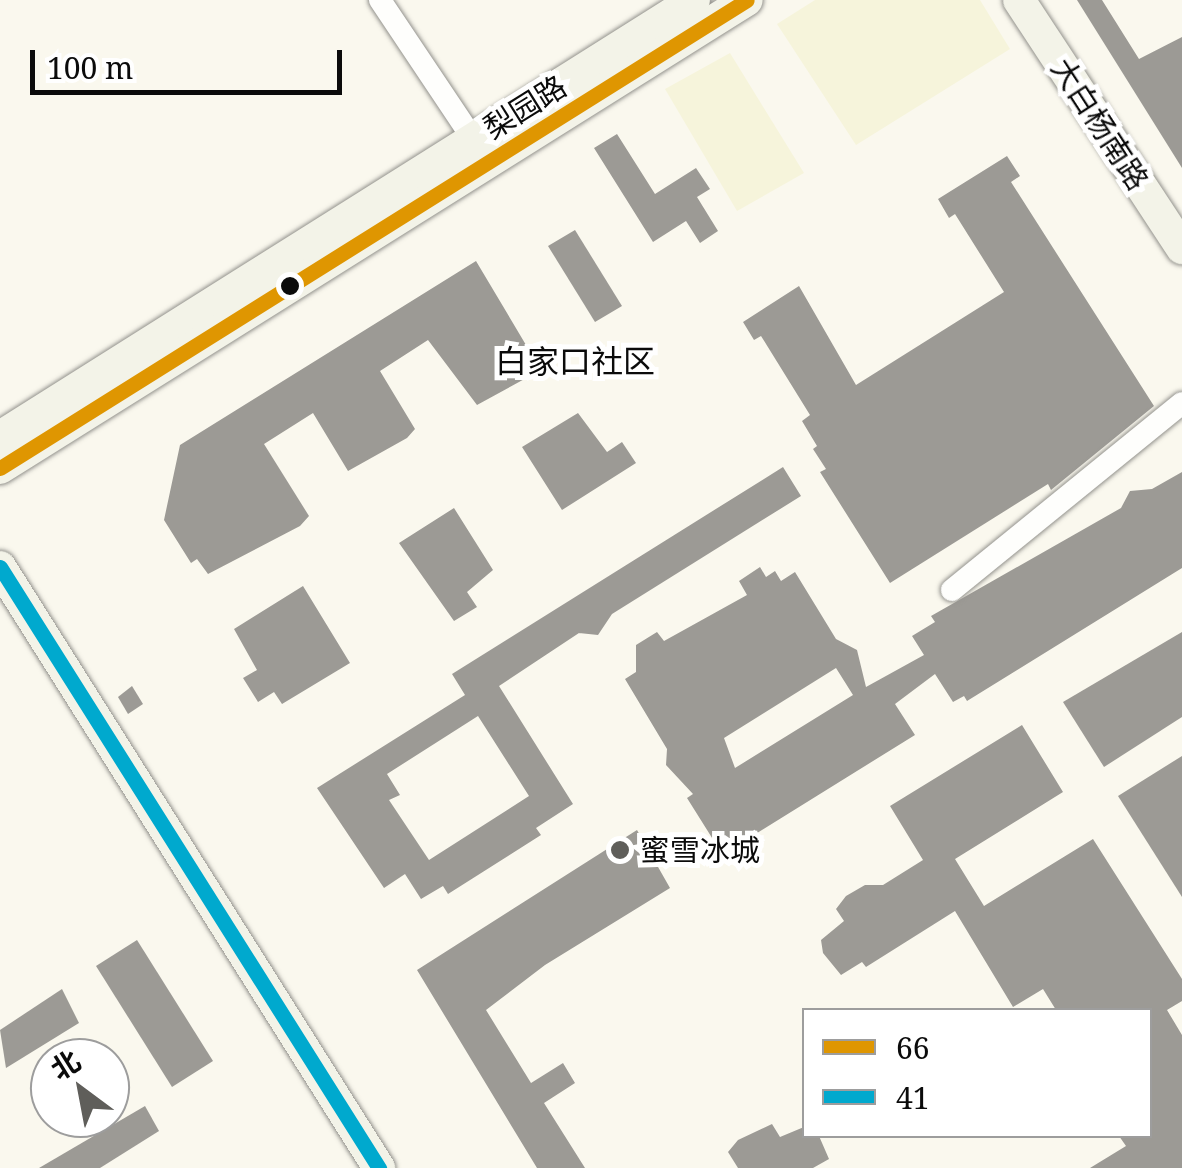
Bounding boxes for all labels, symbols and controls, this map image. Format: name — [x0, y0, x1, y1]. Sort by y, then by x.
scale bar — [35, 30, 348, 92]
text: 100 m — [47, 47, 133, 88]
street label: 大白杨南路 — [1044, 51, 1156, 197]
street label: 梨园路 — [477, 68, 573, 146]
unlabelled marker — [280, 276, 300, 296]
district label: 白家口社区 — [495, 342, 655, 380]
place label: 蜜雪冰城 — [640, 832, 760, 868]
marker: 蜜雪冰城 — [609, 839, 631, 861]
legend — [802, 1008, 1152, 1138]
text: 66 — [896, 1027, 930, 1068]
north arrow — [30, 1038, 130, 1138]
text: 北 — [43, 1041, 87, 1088]
text: 41 — [896, 1077, 930, 1118]

